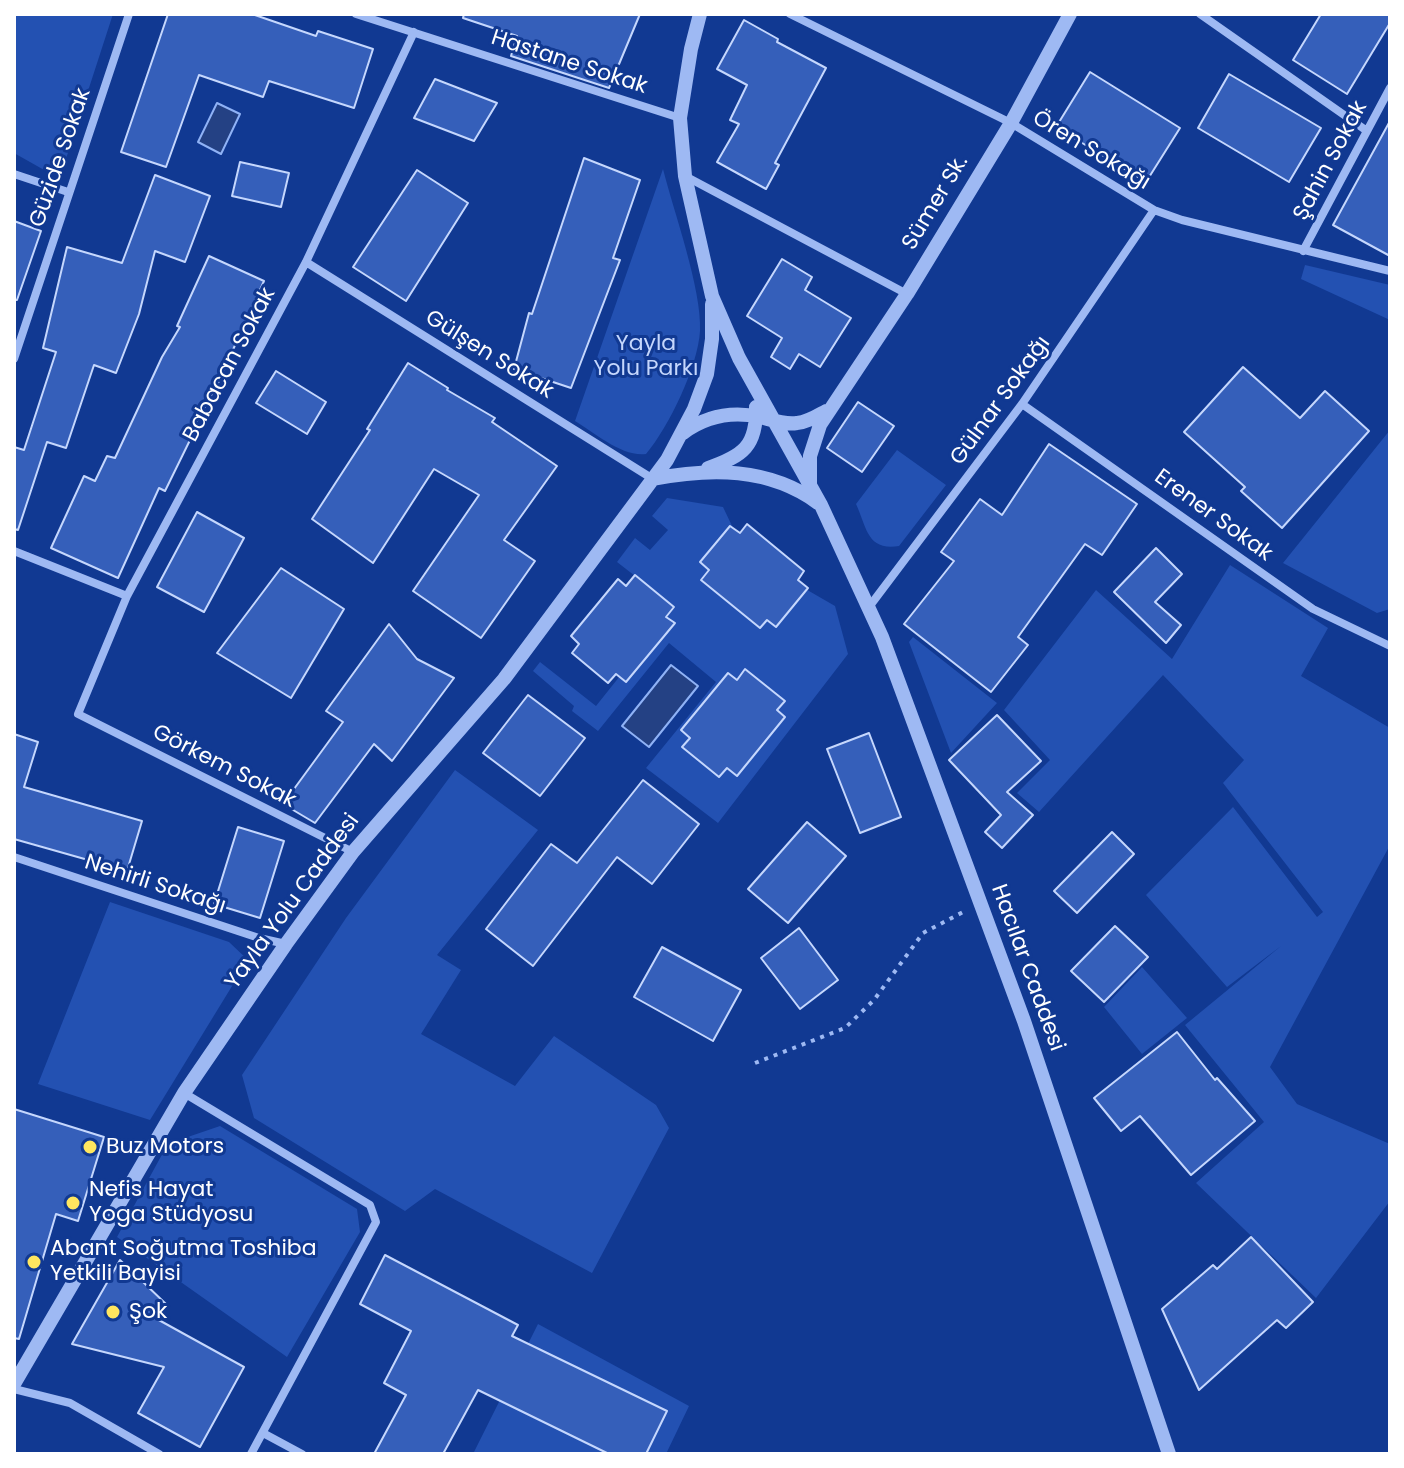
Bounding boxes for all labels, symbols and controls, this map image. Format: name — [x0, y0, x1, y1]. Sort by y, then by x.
street label: Hastane Sokak — [488, 25, 650, 101]
street label: Güzide Sokak — [25, 85, 97, 231]
street label: Şahin Sokak — [1288, 97, 1374, 225]
street label: Ören Sokağı — [1027, 106, 1155, 196]
street label: Sümer Sk. — [897, 151, 975, 255]
street label: Babacan Sokak — [178, 283, 282, 447]
street label: Gülşen Sokak — [420, 305, 558, 405]
park label: Yayla Yolu Parkı — [594, 331, 698, 382]
street label: Gülnar Sokağı — [945, 331, 1057, 471]
street label: Erener Sokak — [1149, 464, 1277, 568]
street label: Görkem Sokak — [148, 720, 300, 814]
street label: Yayla Yolu Caddesi — [220, 809, 366, 995]
street label: Nehirli Sokağı — [81, 850, 229, 920]
street label: Hacılar Caddesi — [985, 881, 1069, 1055]
place label: Buz Motors — [106, 1134, 224, 1160]
marker: Buz Motors — [81, 1138, 99, 1156]
place label: Nefis Hayat Yoga Stüdyosu — [89, 1177, 253, 1228]
marker: Nefis Hayat Yoga Stüdyosu — [64, 1194, 82, 1212]
place label: Abant Soğutma Toshiba Yetkili Bayisi — [50, 1236, 317, 1288]
marker: Abant Soğutma Toshiba Yetkili Bayisi — [25, 1253, 43, 1271]
place label: Şok — [129, 1299, 167, 1325]
marker: Şok — [104, 1303, 122, 1321]

